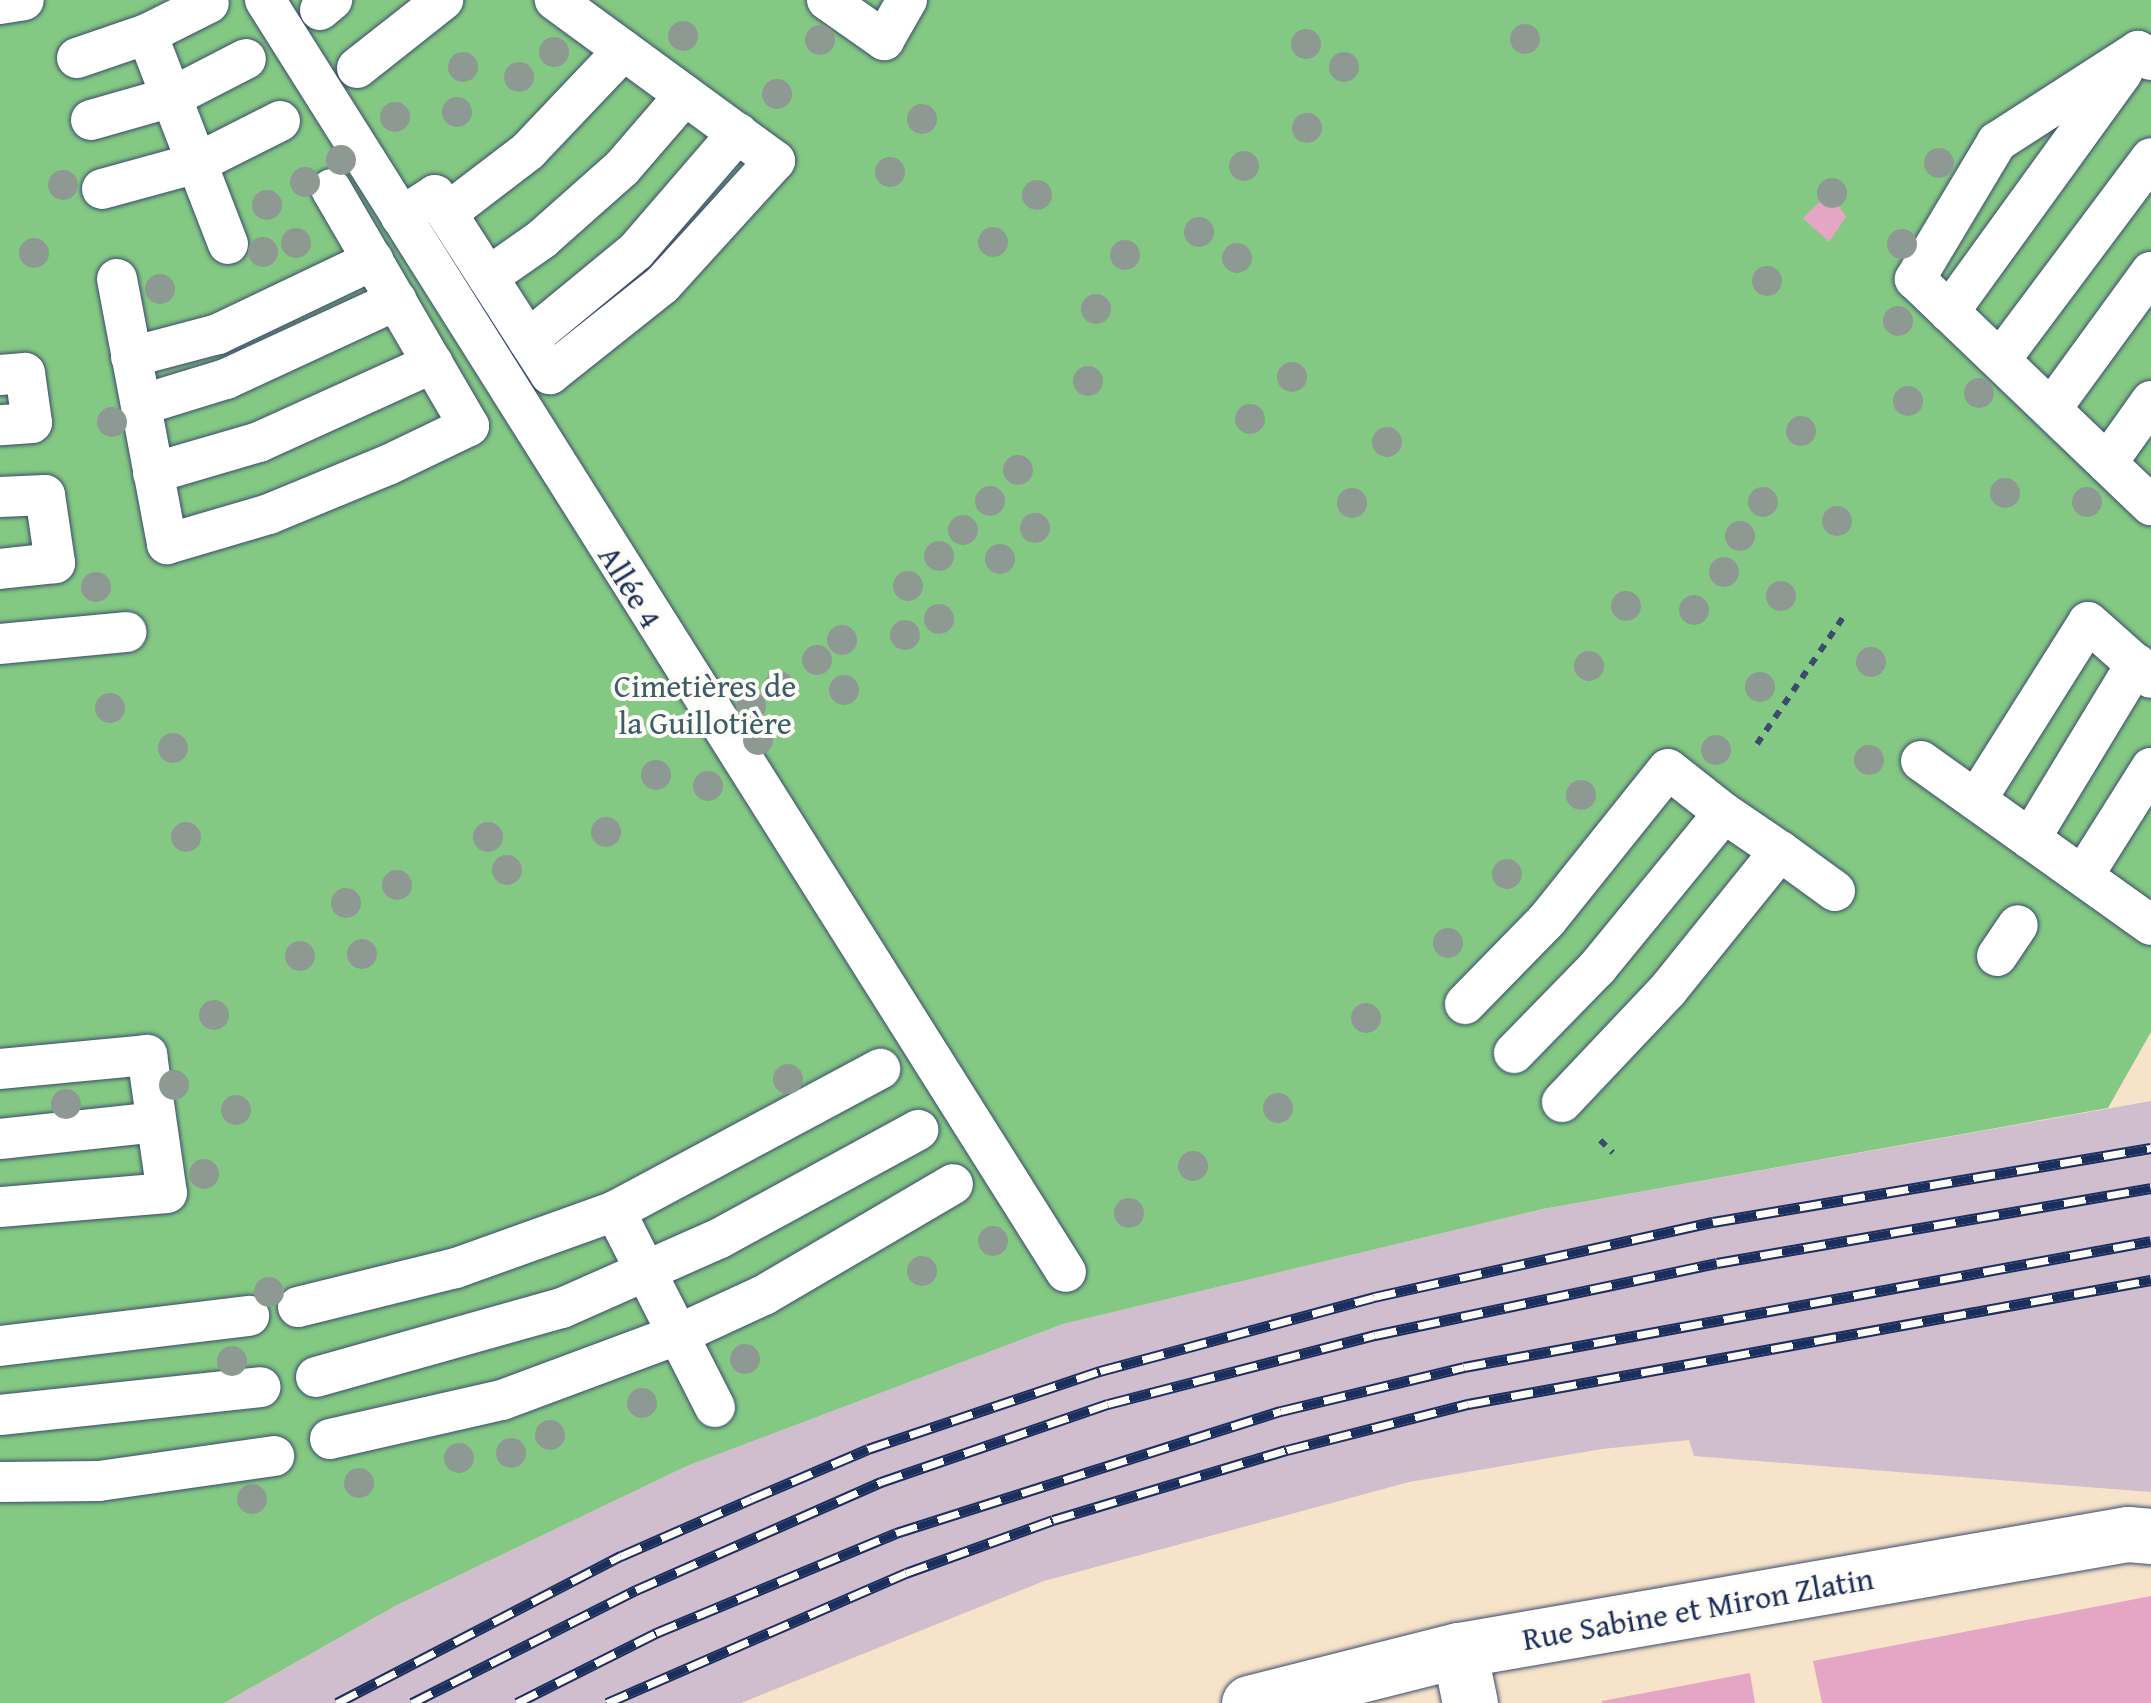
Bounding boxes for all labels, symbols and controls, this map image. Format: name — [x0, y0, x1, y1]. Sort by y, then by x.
street label: Allée 4 — [590, 539, 670, 635]
park label: Cimetières de la Guillotière — [614, 668, 796, 743]
street label: Rue Sabine et Miron Zlatin — [1519, 1559, 1877, 1659]

